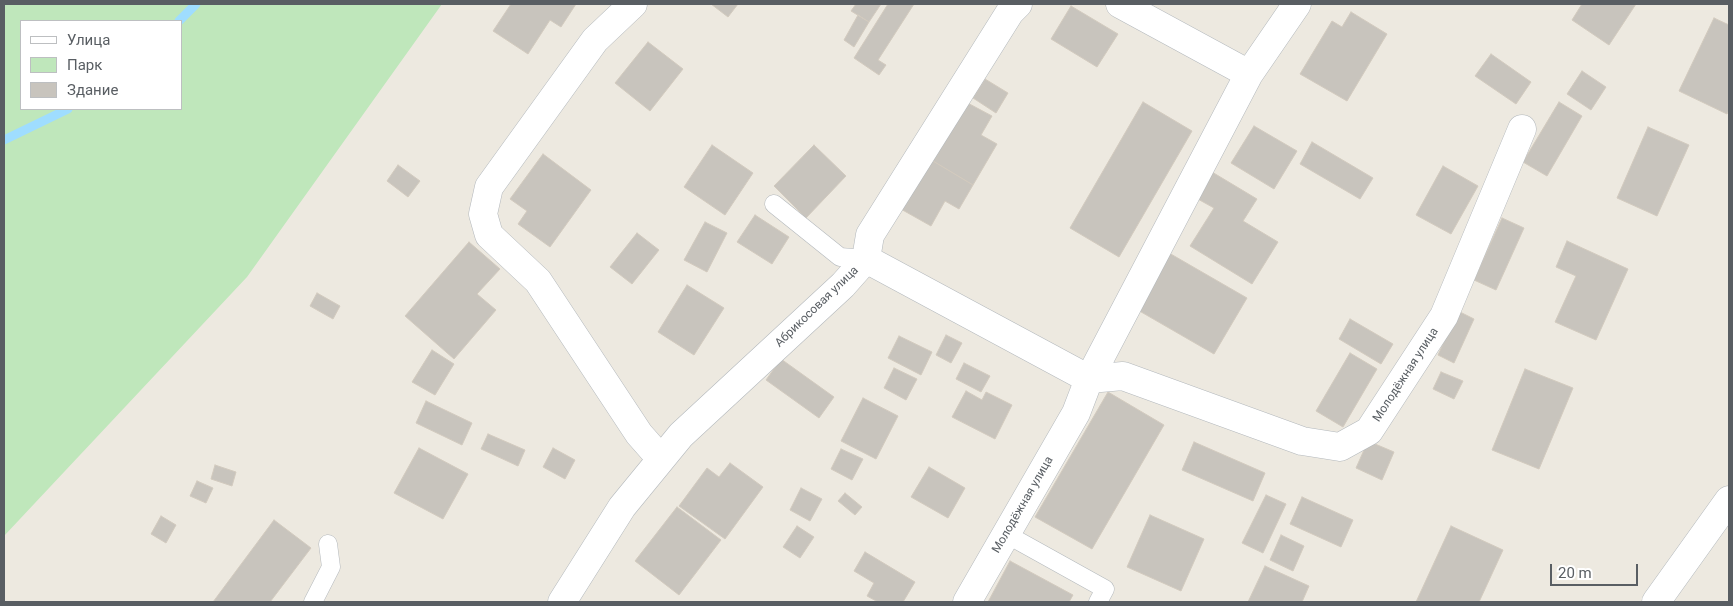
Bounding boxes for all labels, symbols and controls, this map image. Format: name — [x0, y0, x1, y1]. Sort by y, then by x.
legend — [20, 20, 182, 110]
text: Улица — [67, 31, 110, 49]
text: Парк — [67, 56, 102, 74]
text: Здание — [67, 81, 118, 99]
street label: Абрикосовая улица — [772, 264, 862, 350]
street label: Молодёжная улица — [1370, 325, 1442, 425]
street label: Молодёжная улица — [989, 454, 1057, 556]
scale bar — [1553, 554, 1640, 586]
text: 20 m — [1558, 564, 1592, 582]

